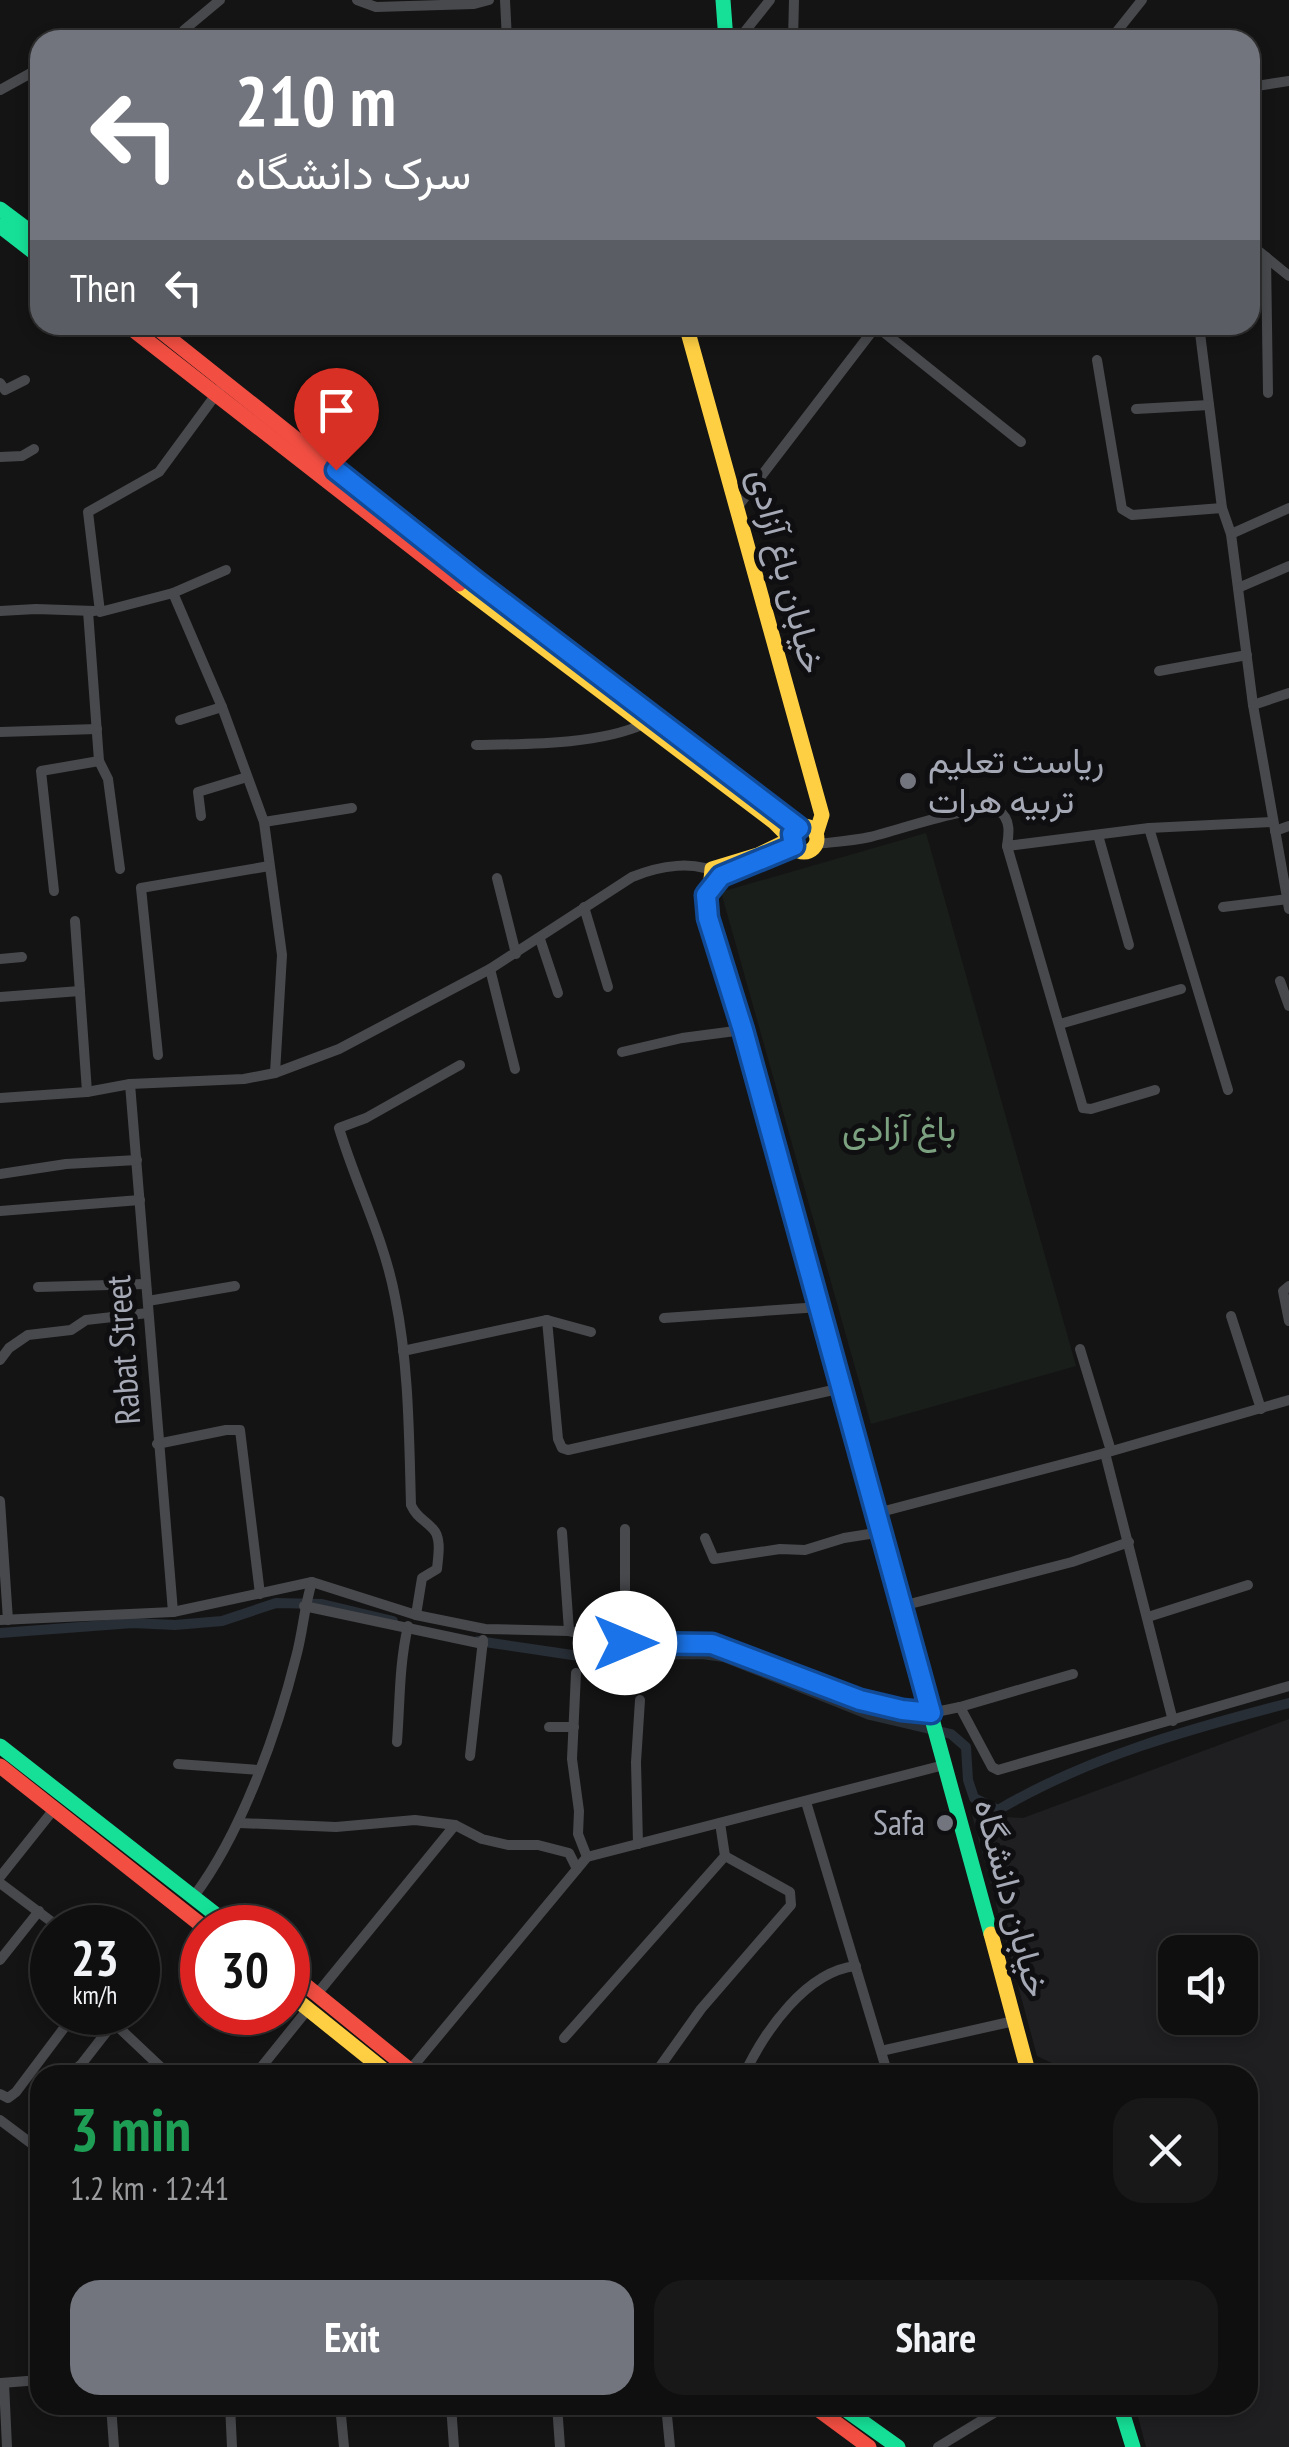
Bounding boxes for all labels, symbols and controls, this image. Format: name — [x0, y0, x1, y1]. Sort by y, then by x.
text: 210 m — [235, 55, 396, 145]
icon: left — [70, 70, 200, 200]
text: سرک دانشگاه — [235, 143, 471, 201]
icon: left — [156, 260, 211, 315]
text: Then — [70, 263, 136, 312]
pin — [294, 368, 379, 471]
icon: arrive — [309, 383, 364, 438]
street label: خیابان باغ آزادی — [737, 463, 837, 679]
place label: ریاست تعلیم تربیه هرات — [928, 737, 1104, 823]
marker: ریاست تعلیم تربیه هرات — [897, 770, 919, 792]
park label: باغ آزادی — [842, 1105, 956, 1153]
street label: Rabat Street — [94, 1274, 150, 1426]
position arrow — [573, 1591, 677, 1695]
street label: خیابان دانشگاه — [964, 1793, 1062, 2002]
place label: Safa — [873, 1799, 925, 1845]
marker: Safa — [934, 1812, 956, 1834]
speed limit sign: 30 — [180, 1905, 310, 2035]
text: 23 — [71, 1925, 119, 1990]
map controls — [1158, 1935, 1258, 2035]
button: sound — [1158, 1935, 1258, 2035]
text: km/h — [73, 1979, 117, 2011]
text: 3 min — [70, 2090, 191, 2168]
button: close — [1113, 2098, 1218, 2203]
text: 1.2 km · 12:41 — [70, 2167, 229, 2209]
button: Exit — [70, 2280, 634, 2395]
button: Share — [654, 2280, 1218, 2395]

